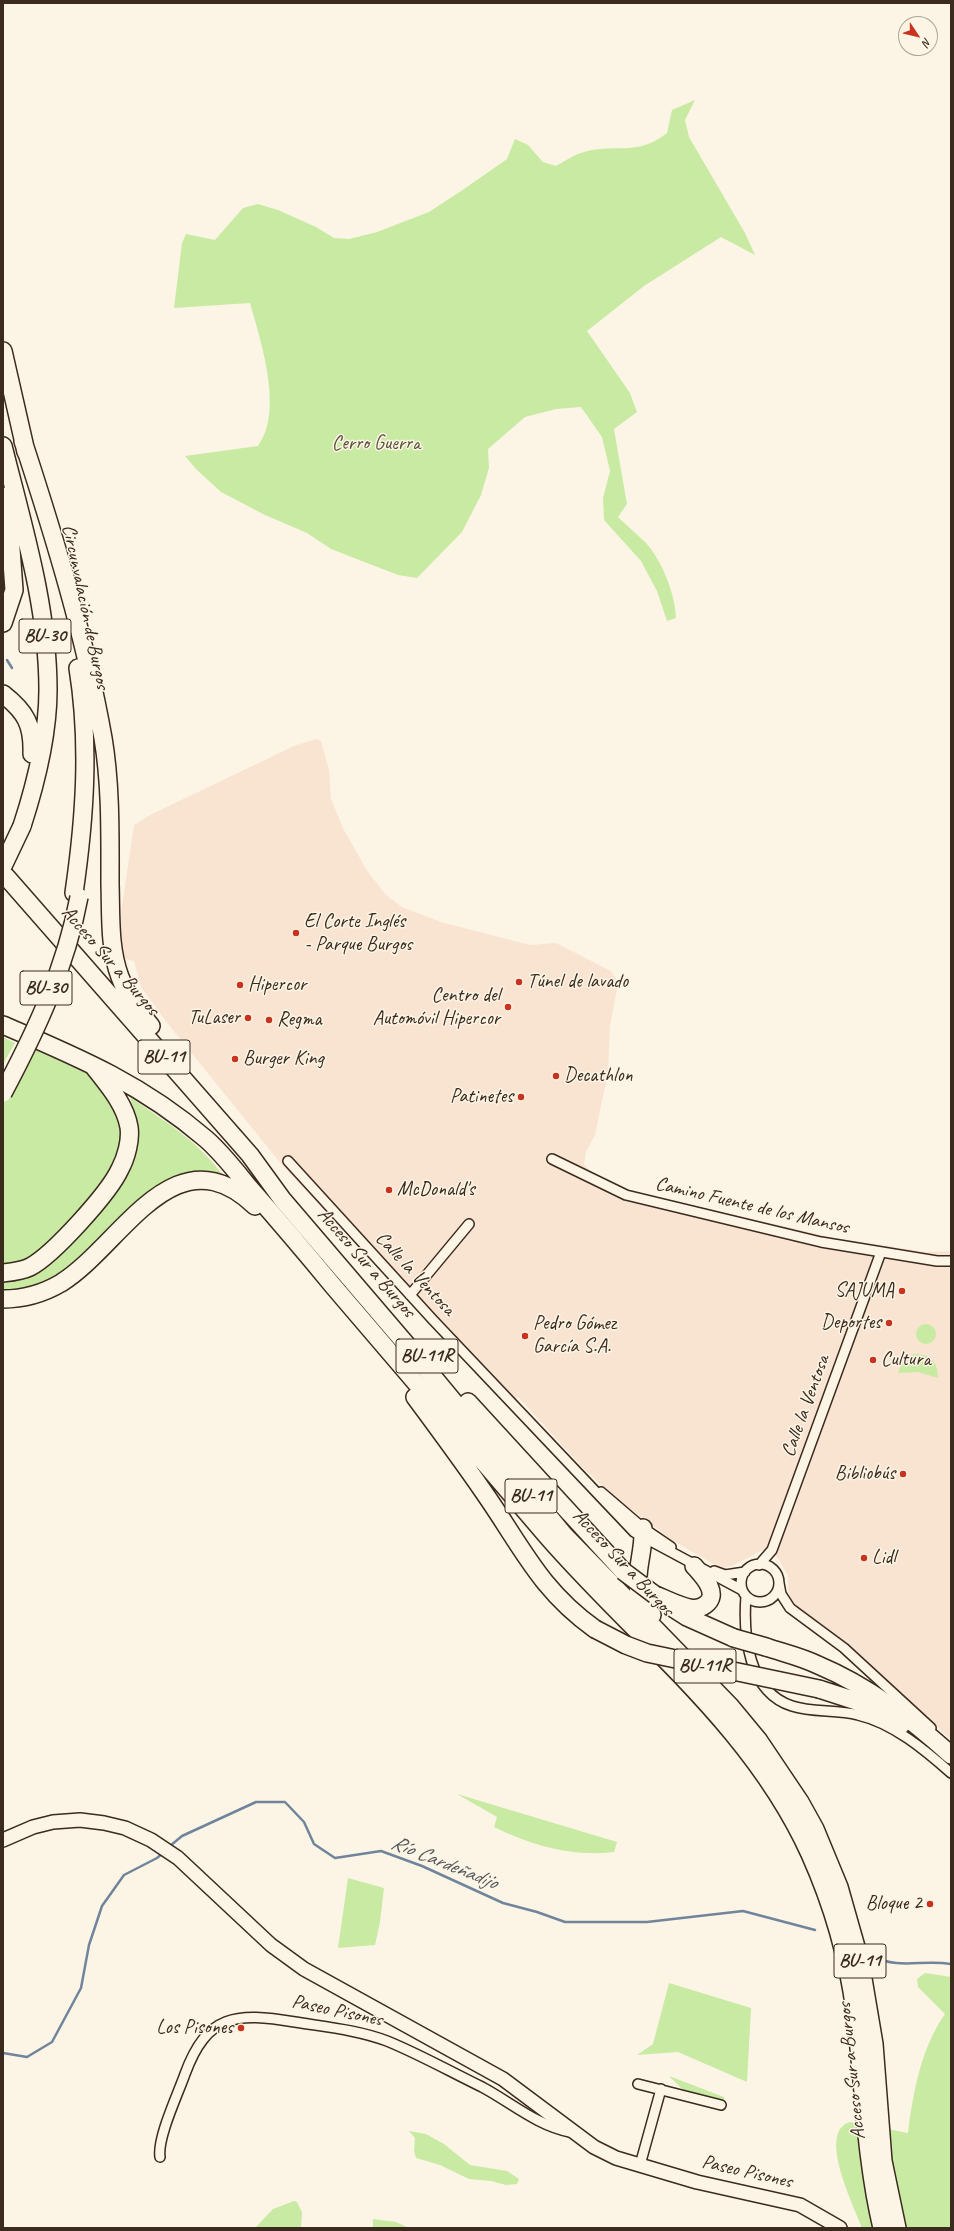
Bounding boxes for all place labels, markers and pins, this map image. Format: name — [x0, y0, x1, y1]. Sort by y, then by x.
place label: El Corte Inglés - Parque Burgos — [304, 910, 412, 957]
marker: El Corte Inglés - Parque Burgos — [291, 928, 301, 938]
place label: Túnel de lavado — [527, 970, 628, 994]
place label: Hipercor — [248, 973, 306, 997]
marker: Túnel de lavado — [514, 977, 524, 987]
marker: Hipercor — [235, 980, 245, 990]
place label: Centro del Automóvil Hipercor — [373, 984, 500, 1031]
marker: Centro del Automóvil Hipercor — [503, 1002, 513, 1012]
place label: TuLaser — [188, 1006, 240, 1030]
place label: Regma — [277, 1008, 321, 1032]
marker: TuLaser — [243, 1013, 253, 1023]
marker: Regma — [264, 1015, 274, 1025]
place label: Burger King — [243, 1047, 324, 1071]
marker: Burger King — [230, 1054, 240, 1064]
place label: Decathlon — [564, 1064, 633, 1088]
marker: Decathlon — [551, 1071, 561, 1081]
place label: Patinetes — [450, 1085, 513, 1109]
marker: Patinetes — [516, 1092, 526, 1102]
place label: McDonald's — [397, 1178, 475, 1202]
marker: McDonald's — [384, 1185, 394, 1195]
place label: SAJUMA — [835, 1279, 894, 1303]
marker: SAJUMA — [897, 1286, 907, 1296]
place label: Deportes — [821, 1311, 881, 1335]
place label: Pedro Gómez García S.A. — [533, 1312, 616, 1359]
marker: Deportes — [884, 1318, 894, 1328]
marker: Pedro Gómez García S.A. — [520, 1331, 530, 1341]
place label: Cultura — [881, 1348, 931, 1372]
marker: Cultura — [868, 1355, 878, 1365]
place label: Bibliobús — [835, 1462, 895, 1486]
marker: Bibliobús — [898, 1469, 908, 1479]
place label: Lidl — [872, 1546, 896, 1570]
marker: Lidl — [859, 1553, 869, 1563]
place label: Bloque 2 — [866, 1892, 922, 1916]
marker: Bloque 2 — [925, 1899, 935, 1909]
place label: Los Pisones — [156, 2016, 233, 2040]
marker: Los Pisones — [236, 2023, 246, 2033]

